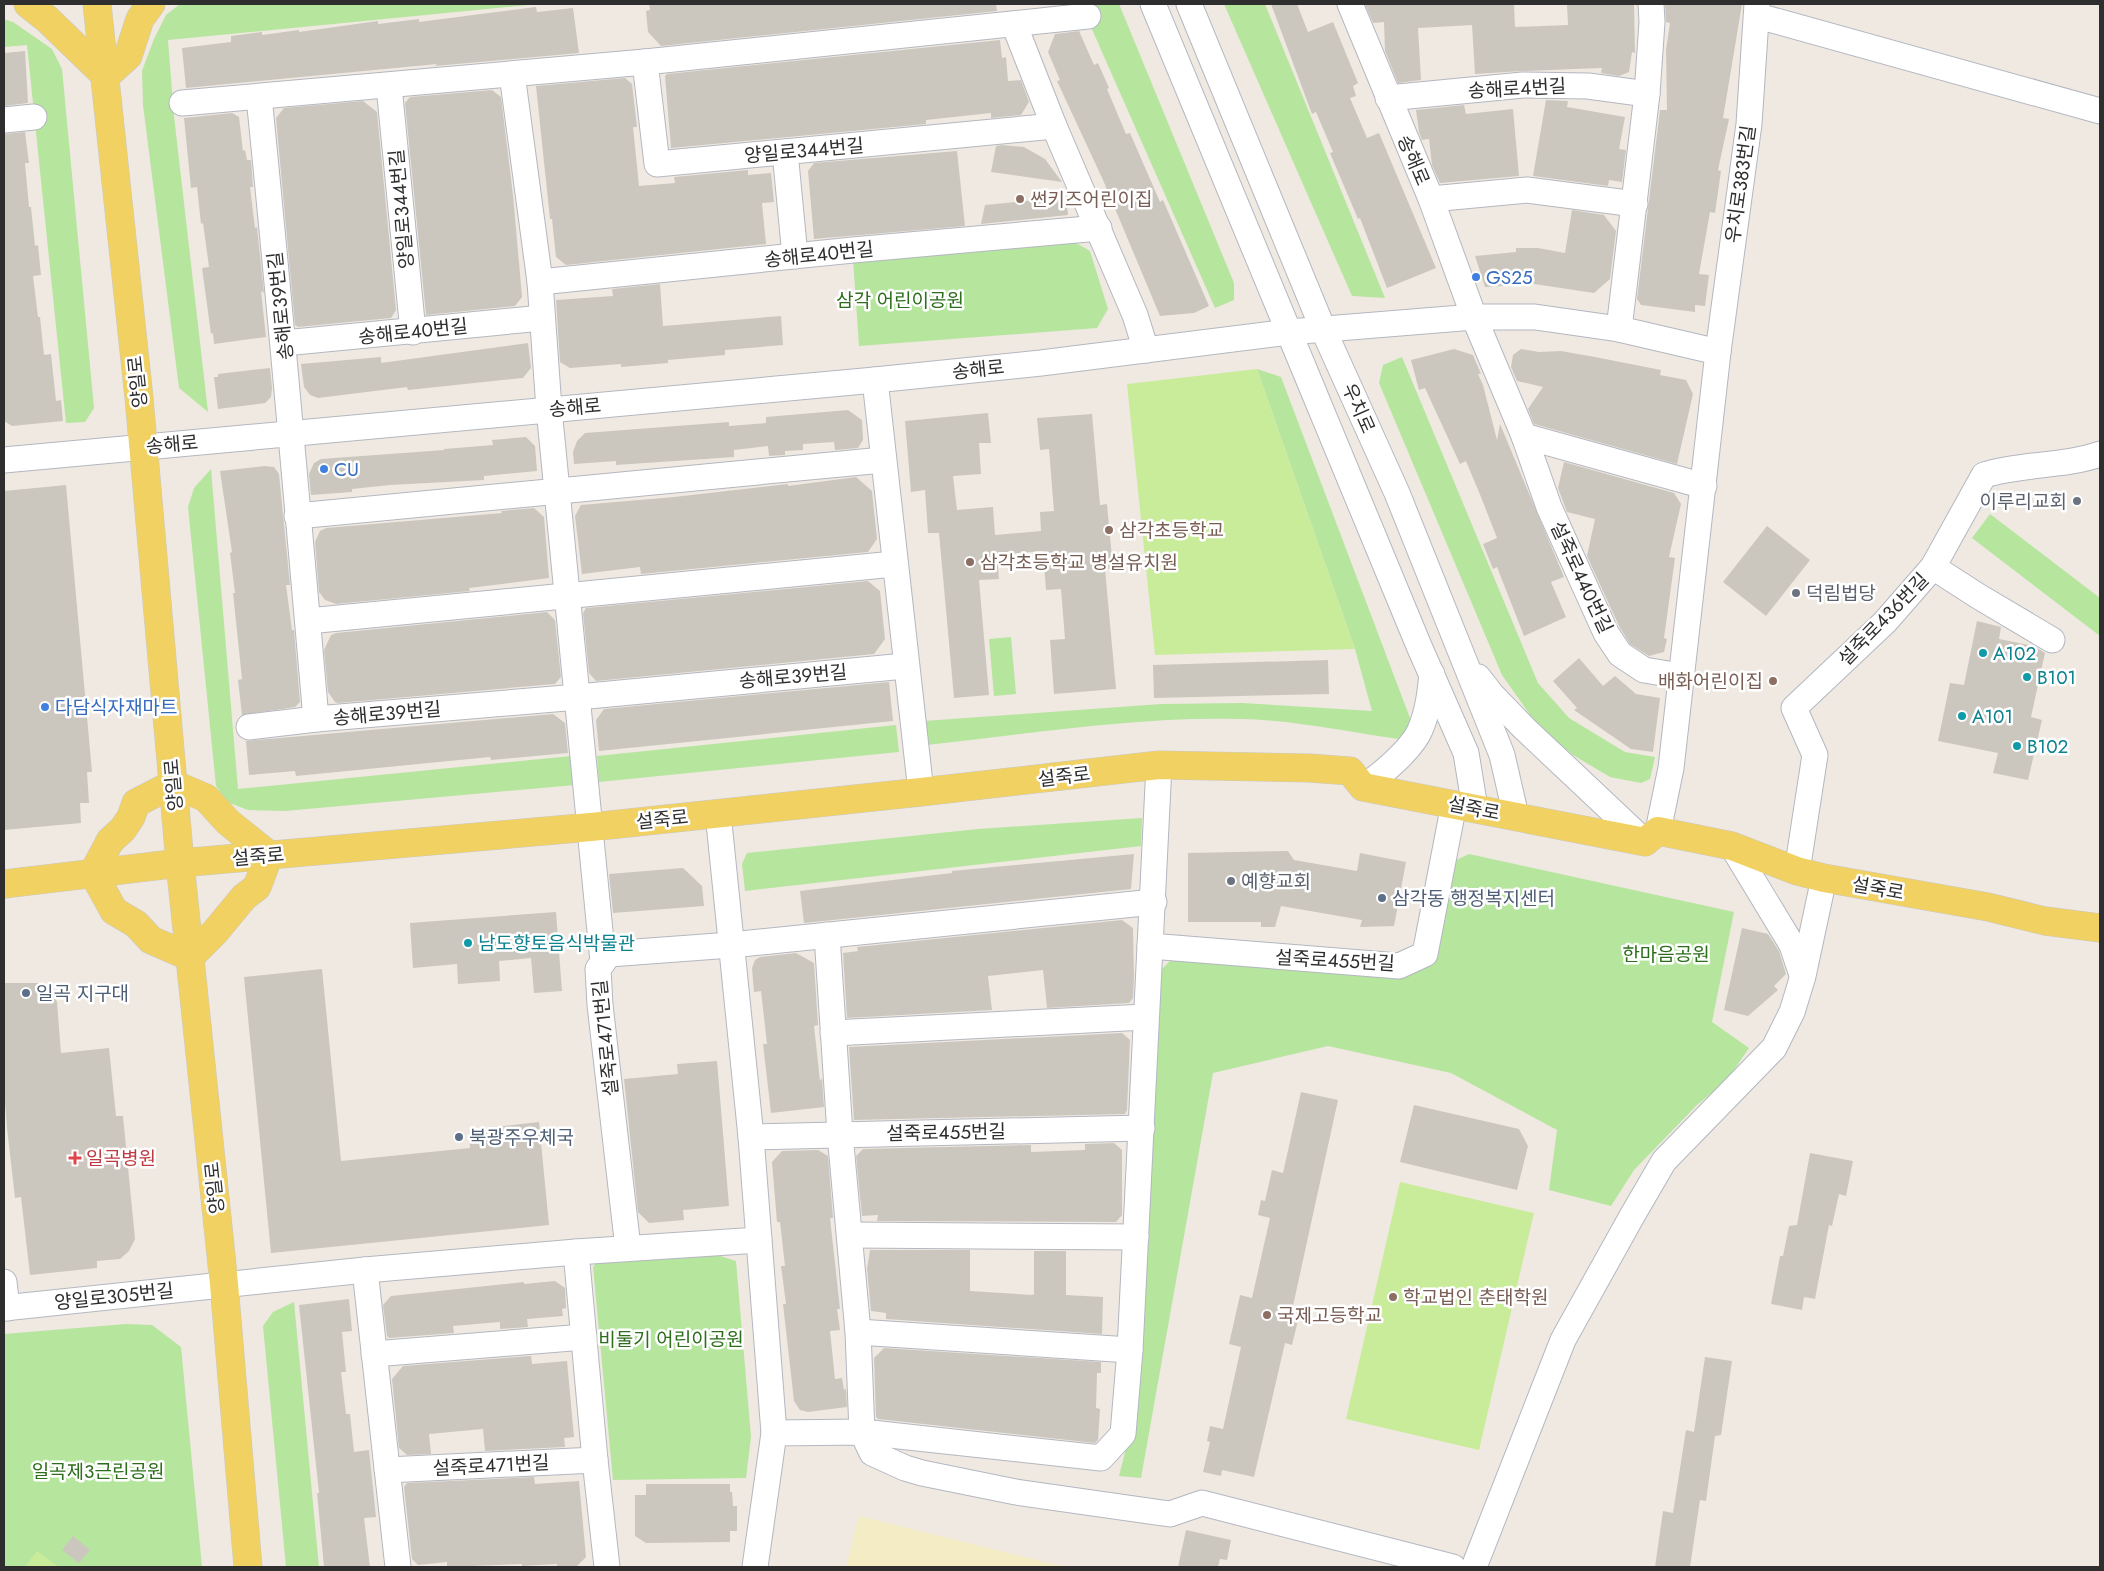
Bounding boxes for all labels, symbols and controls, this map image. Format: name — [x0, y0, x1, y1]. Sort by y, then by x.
street label: 송해로4번길 — [1467, 72, 1567, 105]
street label: 우치로383번길 — [1719, 124, 1762, 245]
street label: 송해로 — [1391, 131, 1436, 190]
street label: 양일로344번길 — [743, 132, 865, 169]
street label: 양일로344번길 — [383, 148, 420, 270]
place label: 썬키즈어린이집 — [1030, 186, 1152, 213]
marker: 썬키즈어린이집 — [1014, 193, 1026, 205]
street label: 송해로40번길 — [763, 235, 875, 274]
street label: 송해로39번길 — [261, 250, 300, 361]
place label: GS25 — [1486, 264, 1533, 291]
marker: GS25 — [1470, 271, 1482, 283]
park label: 삼각 어린이공원 — [836, 287, 964, 314]
street label: 송해로40번길 — [357, 312, 469, 351]
street label: 송해로 — [951, 353, 1006, 386]
street label: 양일로 — [121, 354, 154, 409]
street label: 우치로 — [1336, 379, 1382, 438]
street label: 송해로 — [548, 392, 602, 423]
street label: 송해로 — [145, 429, 199, 460]
place label: CU — [334, 456, 359, 483]
marker: CU — [318, 463, 330, 475]
place label: 이루리교회 — [1980, 488, 2067, 515]
marker: 이루리교회 — [2071, 495, 2083, 507]
place label: 삼각초등학교 — [1119, 517, 1224, 544]
street label: 설죽로440번길 — [1544, 517, 1619, 638]
marker: 삼각초등학교 — [1103, 524, 1115, 536]
place label: 삼각초등학교 병설유치원 — [980, 549, 1178, 576]
marker: 삼각초등학교 병설유치원 — [964, 556, 976, 568]
street label: 설죽로436번길 — [1832, 567, 1935, 672]
place label: 덕림법당 — [1806, 580, 1876, 607]
marker: 덕림법당 — [1790, 587, 1802, 599]
place label: A102 — [1993, 640, 2036, 667]
marker: A102 — [1977, 647, 1989, 659]
street label: 송해로39번길 — [738, 658, 848, 695]
place label: B101 — [2037, 664, 2076, 691]
place label: 배화어린이집 — [1658, 668, 1763, 695]
marker: B101 — [2021, 671, 2033, 683]
marker: 배화어린이집 — [1767, 675, 1779, 687]
place label: 다담식자재마트 — [55, 694, 177, 721]
street label: 송해로39번길 — [332, 695, 442, 732]
marker: 다담식자재마트 — [39, 701, 51, 713]
place label: A101 — [1972, 703, 2013, 730]
marker: A101 — [1956, 710, 1968, 722]
place label: B102 — [2027, 733, 2068, 760]
marker: B102 — [2011, 740, 2023, 752]
street label: 양일로 — [158, 758, 189, 812]
street label: 설죽로 — [1036, 760, 1092, 793]
street label: 설죽로 — [1446, 790, 1502, 827]
street label: 설죽로 — [635, 803, 690, 836]
street label: 설죽로 — [231, 841, 285, 872]
place label: 예향교회 — [1241, 868, 1311, 895]
street label: 설죽로 — [1850, 871, 1906, 906]
marker: 예향교회 — [1225, 875, 1237, 887]
place label: 삼각동 행정복지센터 — [1392, 885, 1555, 912]
marker: 삼각동 행정복지센터 — [1376, 892, 1388, 904]
place label: 남도향토음식박물관 — [478, 930, 635, 957]
marker: 남도향토음식박물관 — [462, 937, 474, 949]
park label: 한마음공원 — [1622, 941, 1710, 968]
street label: 설죽로455번길 — [1274, 944, 1396, 977]
street label: 설죽로471번길 — [586, 978, 625, 1098]
place label: 일곡 지구대 — [36, 980, 129, 1007]
marker: 일곡 지구대 — [20, 987, 32, 999]
street label: 설죽로455번길 — [886, 1118, 1006, 1147]
place label: 북광주우체국 — [469, 1124, 574, 1151]
marker: 북광주우체국 — [453, 1131, 465, 1143]
place label: 일곡병원 — [86, 1145, 156, 1172]
marker: 일곡병원 — [68, 1151, 82, 1165]
street label: 양일로 — [198, 1160, 231, 1215]
street label: 양일로305번길 — [53, 1277, 175, 1316]
place label: 학교법인 춘태학원 — [1403, 1284, 1549, 1311]
marker: 학교법인 춘태학원 — [1387, 1291, 1399, 1303]
place label: 국제고등학교 — [1277, 1302, 1382, 1329]
marker: 국제고등학교 — [1261, 1309, 1273, 1321]
park label: 비둘기 어린이공원 — [598, 1326, 744, 1353]
street label: 설죽로471번길 — [432, 1449, 550, 1482]
park label: 일곡제3근린공원 — [32, 1458, 164, 1485]

